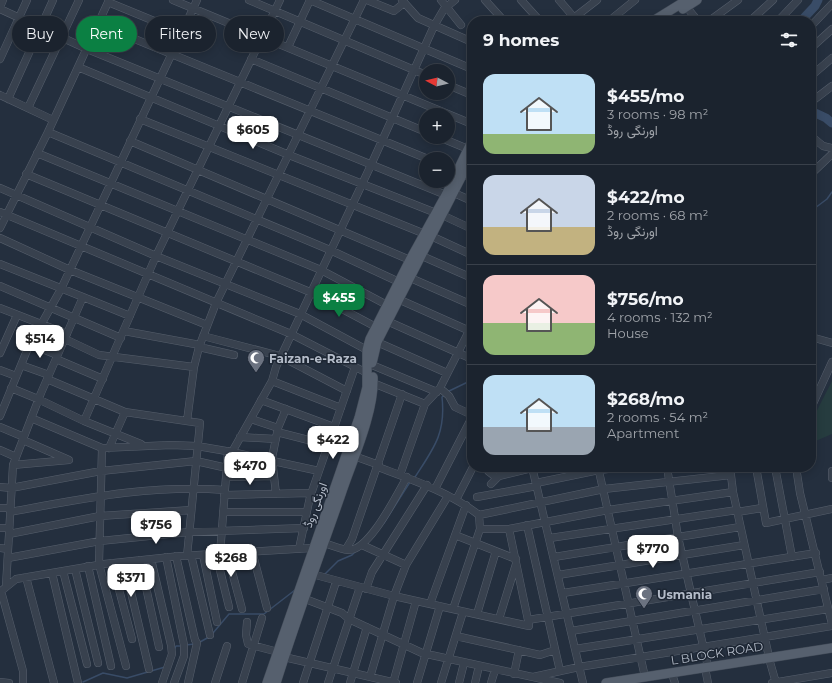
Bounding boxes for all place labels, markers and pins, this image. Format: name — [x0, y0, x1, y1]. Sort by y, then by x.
pin: $605 — [229, 116, 277, 150]
pin: $455 — [315, 284, 363, 318]
pin: $514 — [16, 325, 64, 359]
mosque icon: Faizan-e-Raza — [246, 348, 266, 373]
place label: Faizan-e-Raza — [269, 351, 357, 366]
pin: $422 — [309, 426, 357, 460]
pin: $470 — [226, 452, 274, 486]
pin: $756 — [132, 511, 180, 545]
pin: $770 — [629, 535, 677, 569]
pin: $268 — [207, 544, 255, 578]
pin: $371 — [107, 564, 155, 598]
mosque icon: Usmania — [634, 584, 654, 609]
place label: Usmania — [657, 587, 712, 602]

